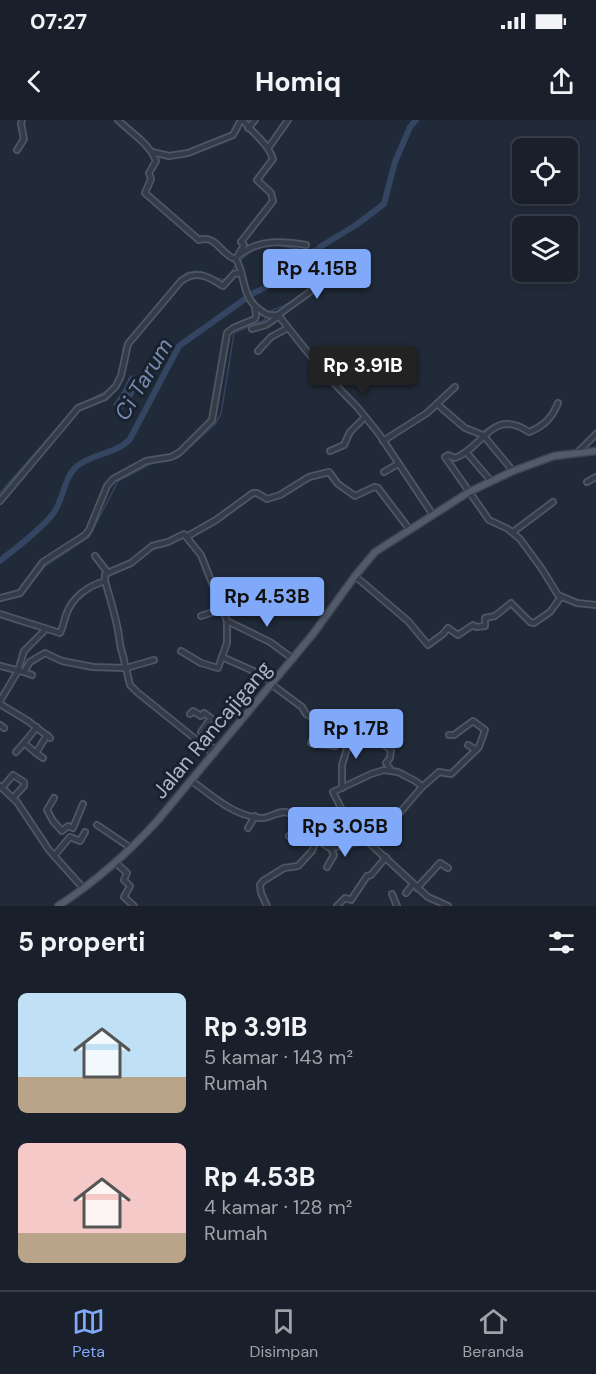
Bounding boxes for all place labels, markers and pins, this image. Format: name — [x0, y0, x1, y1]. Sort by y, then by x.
pin: Rp 4.15B — [255, 249, 379, 300]
pin: Rp 3.91B — [301, 346, 425, 397]
pin: Rp 4.53B — [205, 577, 329, 628]
pin: Rp 1.7B — [301, 709, 411, 760]
pin: Rp 3.05B — [283, 807, 407, 858]

